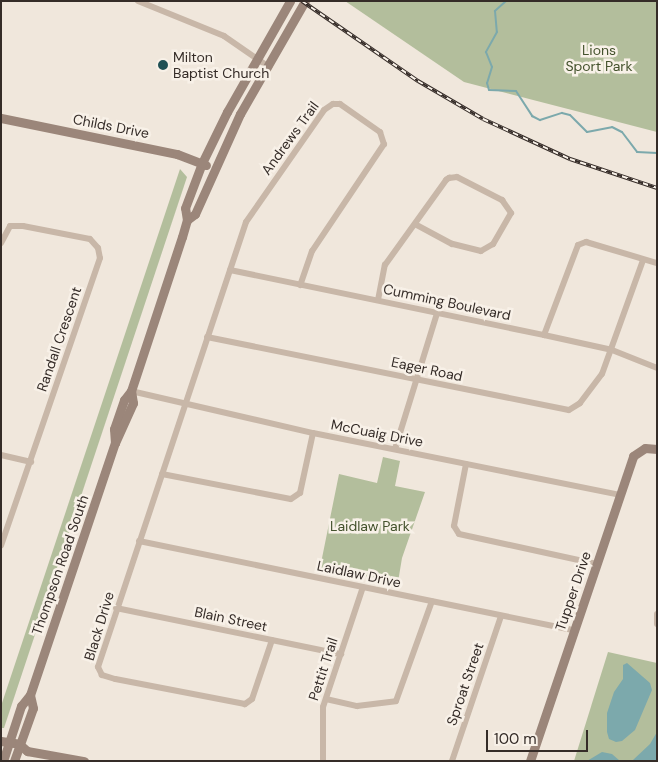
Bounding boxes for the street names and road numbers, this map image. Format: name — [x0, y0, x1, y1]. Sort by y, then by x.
street label: Andrews Trail — [258, 98, 322, 178]
street label: Childs Drive — [71, 110, 151, 142]
street label: Cumming Boulevard — [382, 280, 512, 324]
street label: Randall Crescent — [33, 284, 85, 394]
street label: Eager Road — [390, 353, 464, 385]
street label: McCuaig Drive — [330, 416, 424, 450]
street label: Thompson Road South — [28, 493, 92, 637]
street label: Tupper Drive — [552, 549, 594, 633]
street label: Laidlaw Drive — [316, 557, 402, 591]
street label: Black Drive — [81, 590, 117, 662]
street label: Blain Street — [193, 603, 269, 635]
street label: Pettit Trail — [305, 635, 341, 703]
street label: Sproat Street — [443, 640, 487, 728]

